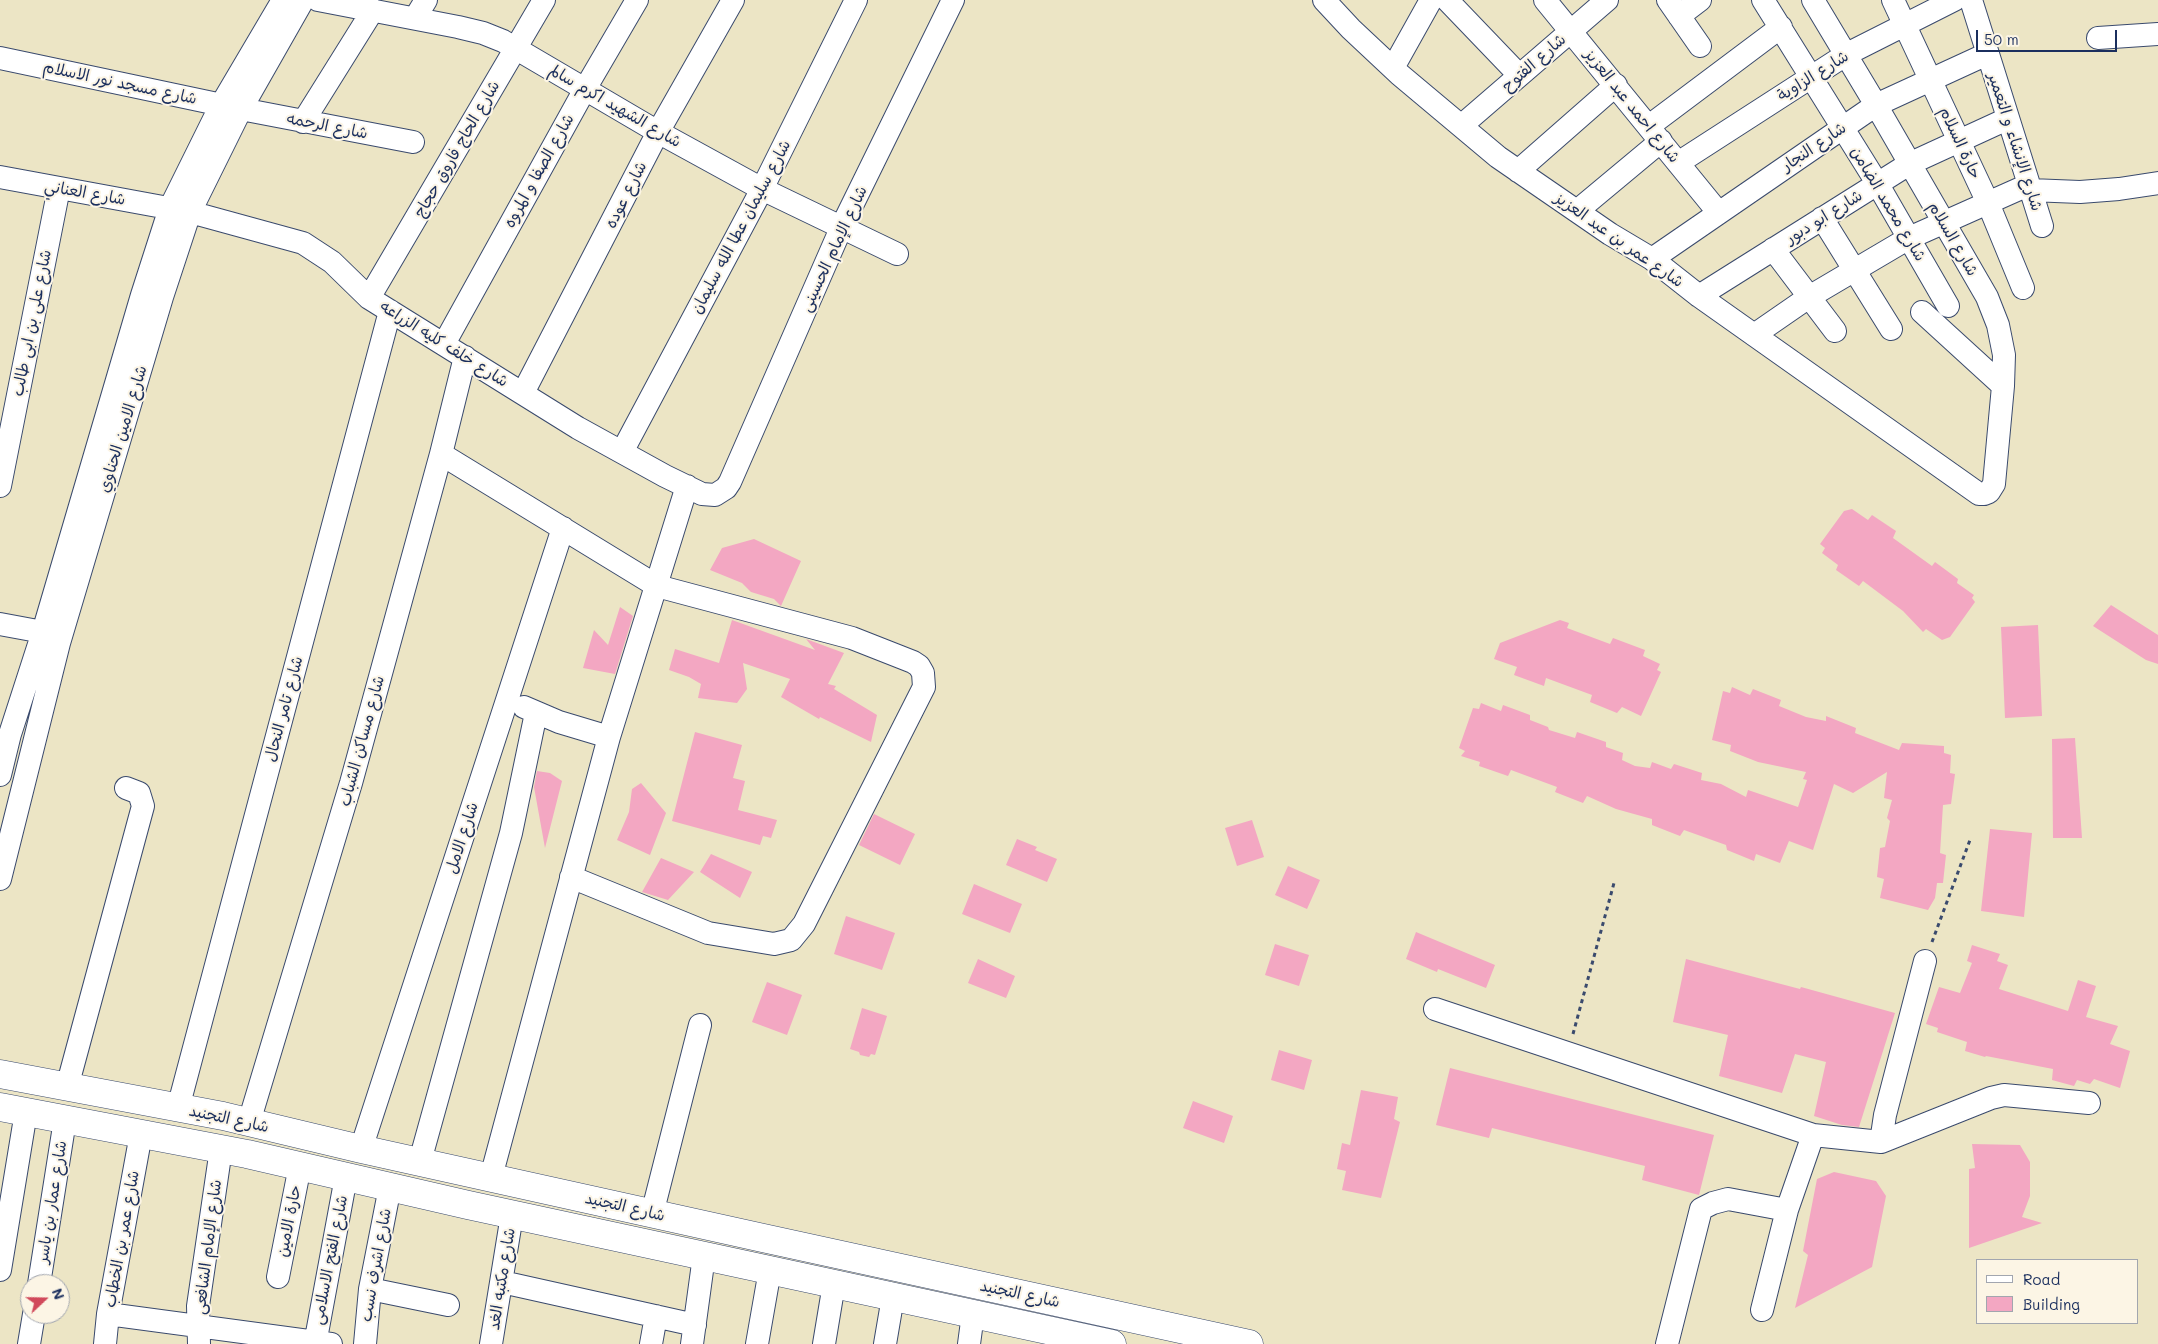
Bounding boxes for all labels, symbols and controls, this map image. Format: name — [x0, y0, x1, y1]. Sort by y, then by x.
scale bar — [1978, 20, 2119, 52]
text: 50 m — [1984, 29, 2019, 49]
street label: شارع الفتوح — [1498, 30, 1570, 96]
street label: شارع احمد عبد العزيز — [1580, 45, 1684, 167]
street label: شارع الزاوية — [1774, 47, 1852, 105]
street label: شارع مسجد نور الاسلام — [41, 57, 199, 109]
street label: شارع الشهيد اكرم سالم — [546, 60, 684, 152]
street label: شارع الإنشاء و التعمير — [1984, 71, 2046, 213]
street label: شارع الحاج فاروق حجاج — [410, 77, 504, 221]
street label: حارة السلام — [1935, 104, 1985, 182]
street label: شارع الرحمه — [284, 109, 370, 143]
street label: شارع الصفا و المروه — [500, 111, 578, 231]
street label: شارع النجار — [1778, 118, 1850, 176]
street label: شارع سليمان عطا الله سليمان — [687, 137, 795, 317]
street label: شارع محمد الضامن — [1846, 143, 1930, 265]
street label: شارع عوده — [601, 158, 651, 232]
street label: شارع العناني — [43, 176, 127, 210]
street label: شارع الإمام الحسينى — [796, 183, 872, 315]
street label: شارع ابو دبور — [1782, 186, 1866, 248]
street label: شارع عمر بن عبد العزيز — [1551, 188, 1687, 292]
street label: شارع السلام — [1924, 198, 1982, 280]
street label: شارع على بن ابى طالب — [8, 248, 56, 398]
street label: شارع خلف كليه الزراعه — [376, 297, 512, 391]
street label: شارع الامين الحناوي — [95, 363, 151, 495]
street label: شارع تامر النحال — [261, 654, 307, 764]
street label: شارع مساكن الشباب — [335, 674, 389, 808]
street label: شارع الامل — [441, 800, 483, 876]
street label: شارع التجنيد — [187, 1101, 271, 1137]
street label: شارع عمار بن ياسر — [33, 1139, 71, 1265]
street label: شارع عمر بن الخطاب — [101, 1169, 143, 1309]
street label: شارع الإمام الشافعى — [190, 1178, 226, 1316]
street label: حارة الامين — [273, 1183, 305, 1259]
street label: شارع التجنيد — [583, 1189, 667, 1225]
street label: شارع الفتح الاسلامى — [308, 1194, 352, 1326]
street label: شارع اشرف نسب — [357, 1207, 395, 1323]
street label: شارع مكتبه الغد — [484, 1227, 520, 1331]
legend — [1976, 1259, 2138, 1324]
text: Road — [2023, 1269, 2060, 1289]
north arrow — [20, 1274, 70, 1324]
street label: شارع التجنيد — [978, 1276, 1062, 1312]
text: N — [48, 1285, 69, 1302]
text: Building — [2023, 1294, 2080, 1314]

